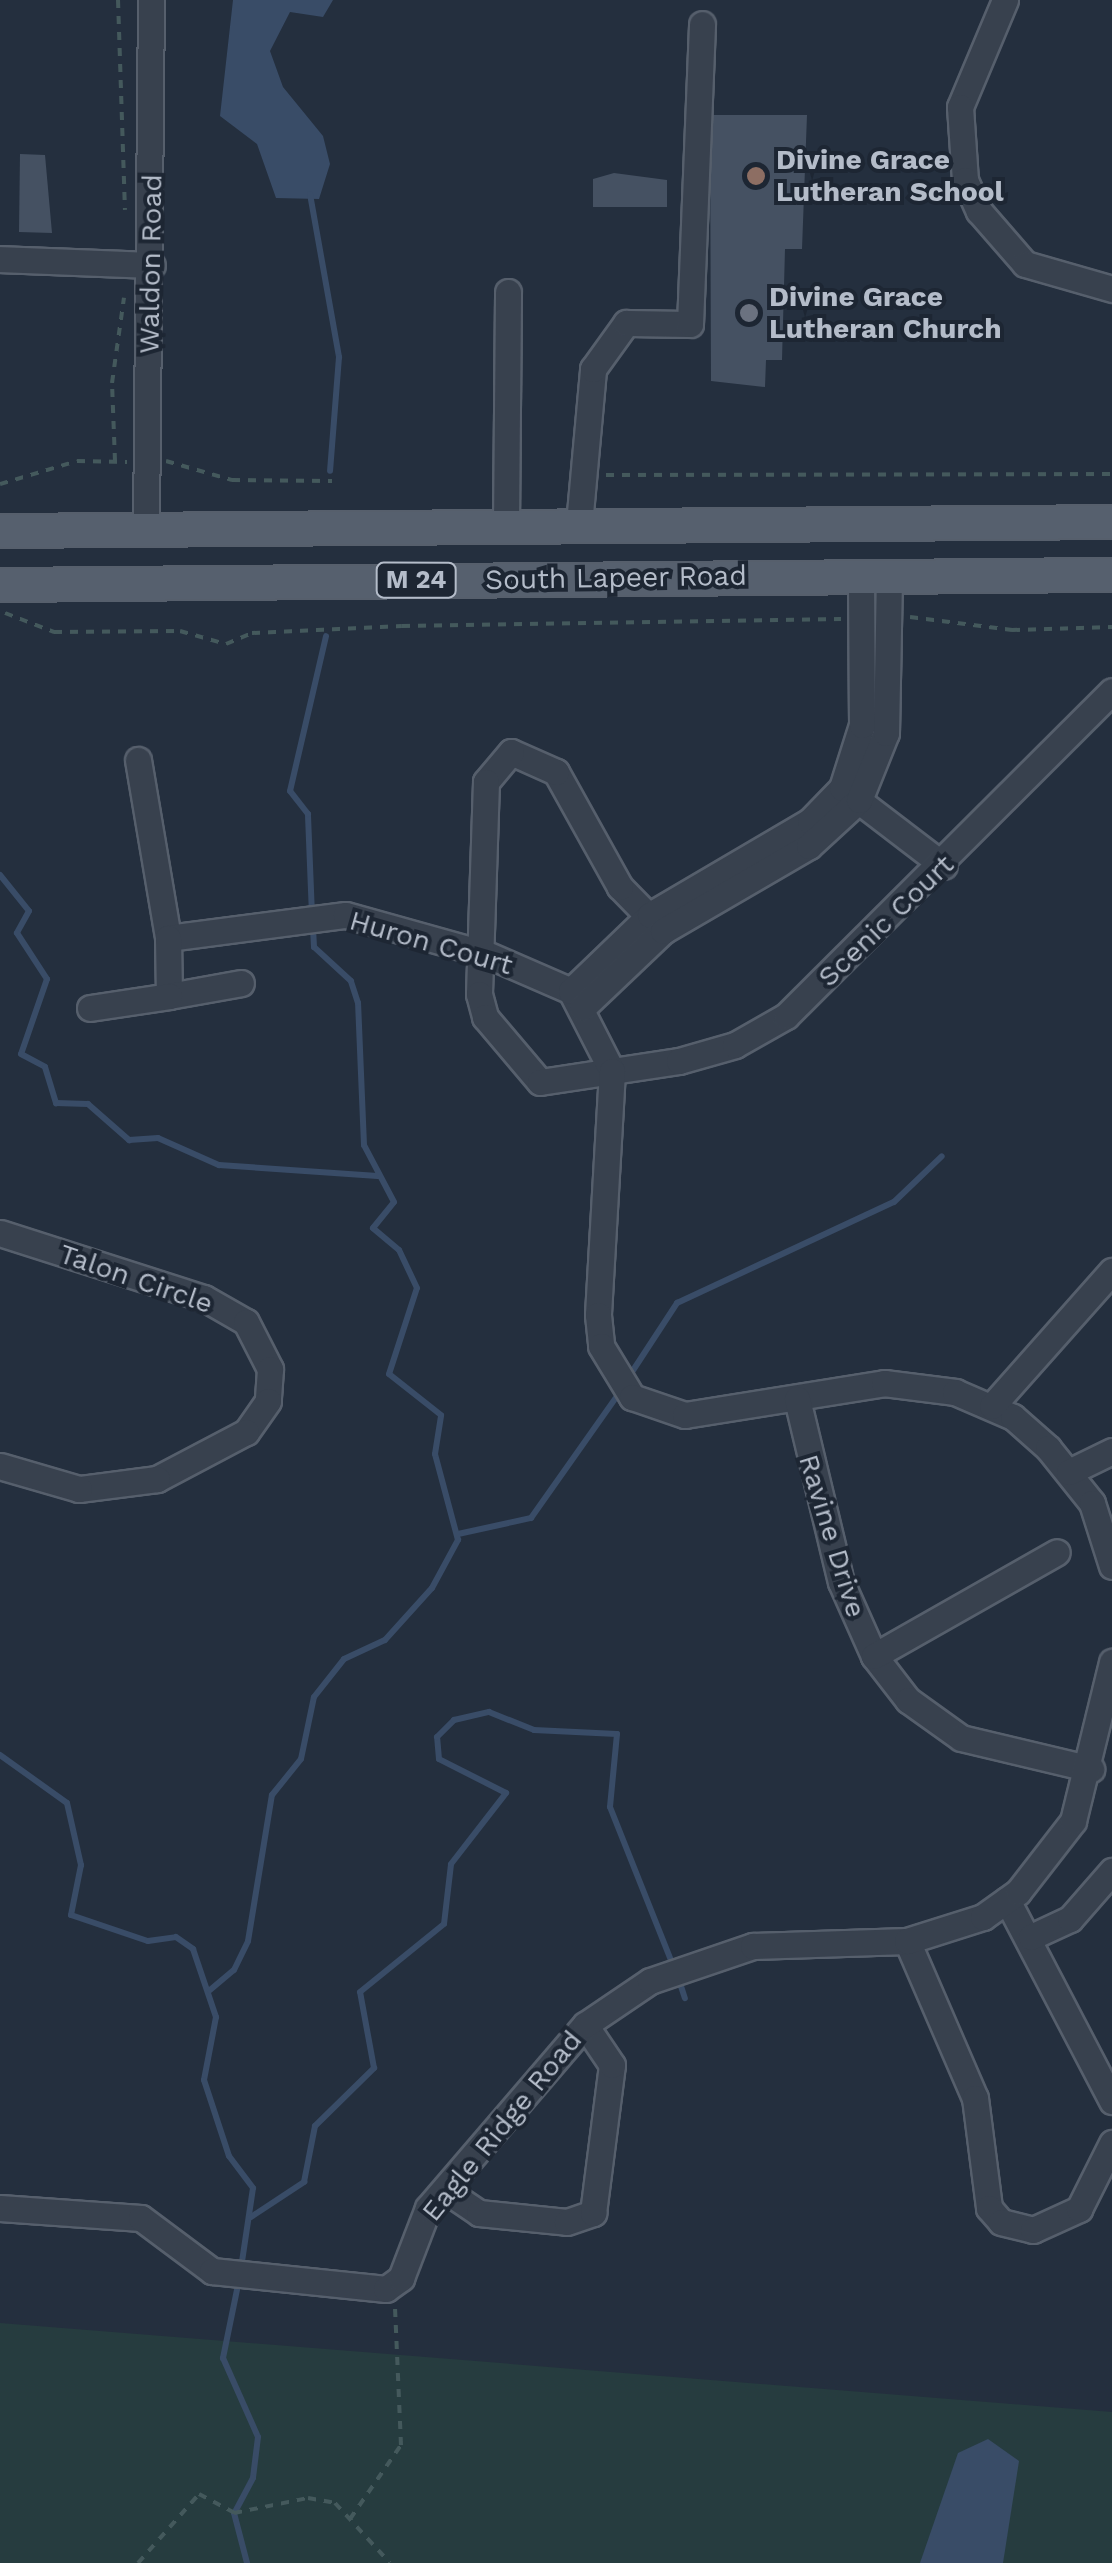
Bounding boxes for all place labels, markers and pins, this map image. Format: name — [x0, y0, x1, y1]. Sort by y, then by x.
place label: Divine Grace Lutheran School — [776, 143, 1004, 209]
marker: Divine Grace Lutheran School — [745, 165, 767, 187]
place label: Divine Grace Lutheran Church — [769, 280, 1002, 346]
marker: Divine Grace Lutheran Church — [738, 302, 760, 324]

